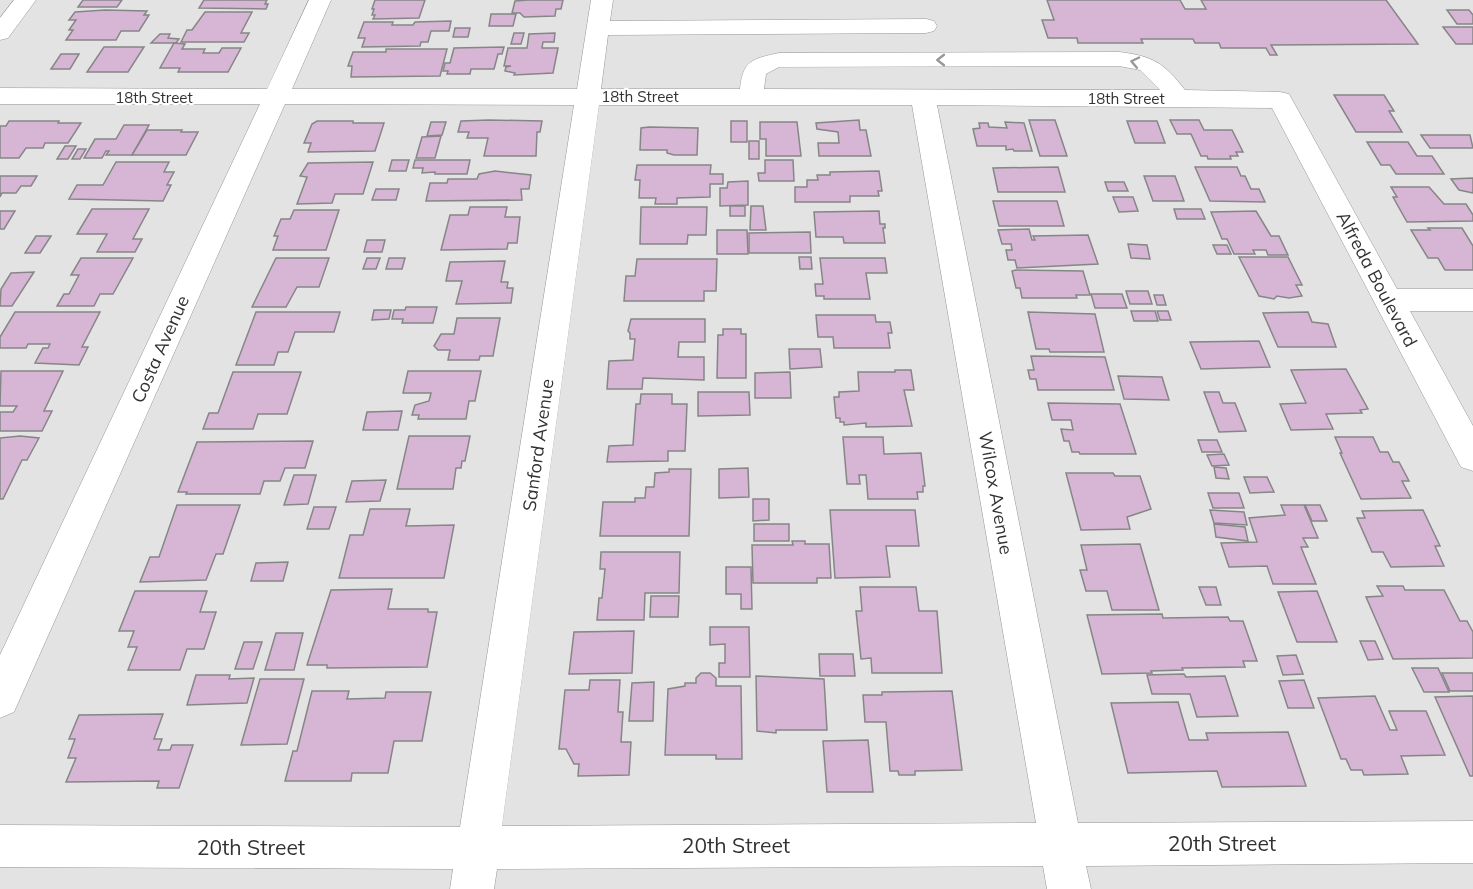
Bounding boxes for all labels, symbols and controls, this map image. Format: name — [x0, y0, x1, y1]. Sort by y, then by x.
one-way arrow — [936, 54, 945, 66]
one-way arrow — [1130, 56, 1140, 69]
street label: 18th Street — [601, 87, 679, 106]
street label: 18th Street — [115, 88, 193, 107]
street label: 18th Street — [1087, 89, 1165, 108]
street label: Alfreda Boulevard — [1332, 207, 1422, 351]
street label: Costa Avenue — [126, 292, 194, 406]
street label: Sanford Avenue — [517, 377, 559, 513]
street label: Wilcox Avenue — [974, 430, 1018, 556]
street label: 20th Street — [1168, 830, 1276, 856]
street label: 20th Street — [682, 832, 790, 858]
street label: 20th Street — [197, 834, 305, 860]

